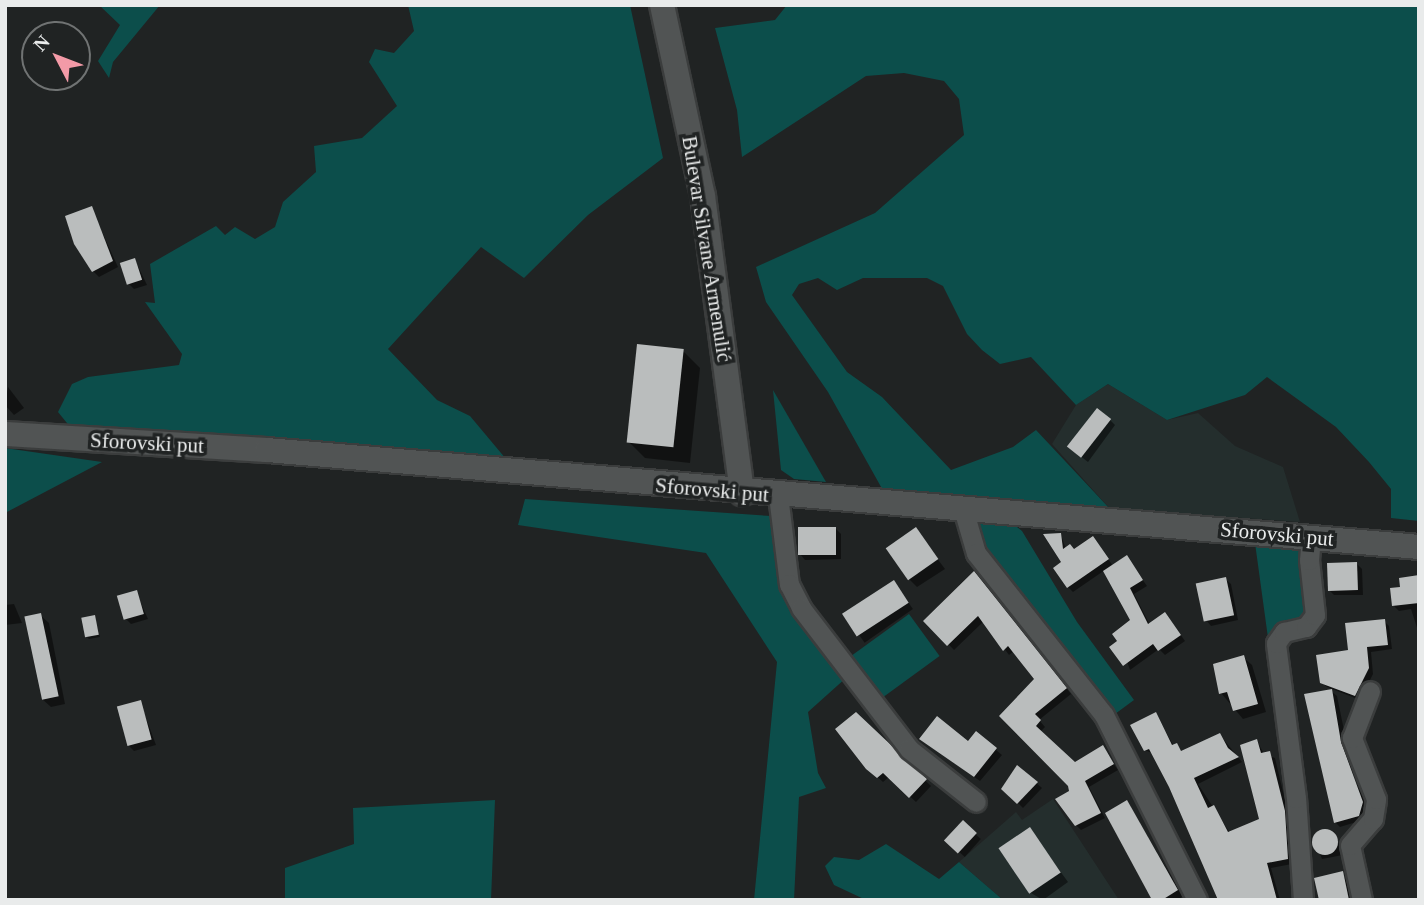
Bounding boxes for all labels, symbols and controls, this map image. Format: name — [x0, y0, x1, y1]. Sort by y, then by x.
north arrow — [21, 21, 91, 91]
text: N — [29, 31, 54, 55]
street label: Bulevar Silvane Armenulić — [677, 134, 737, 364]
street label: Sforovski put — [90, 427, 204, 459]
street label: Sforovski put — [654, 472, 770, 508]
street label: Sforovski put — [1219, 516, 1335, 552]

